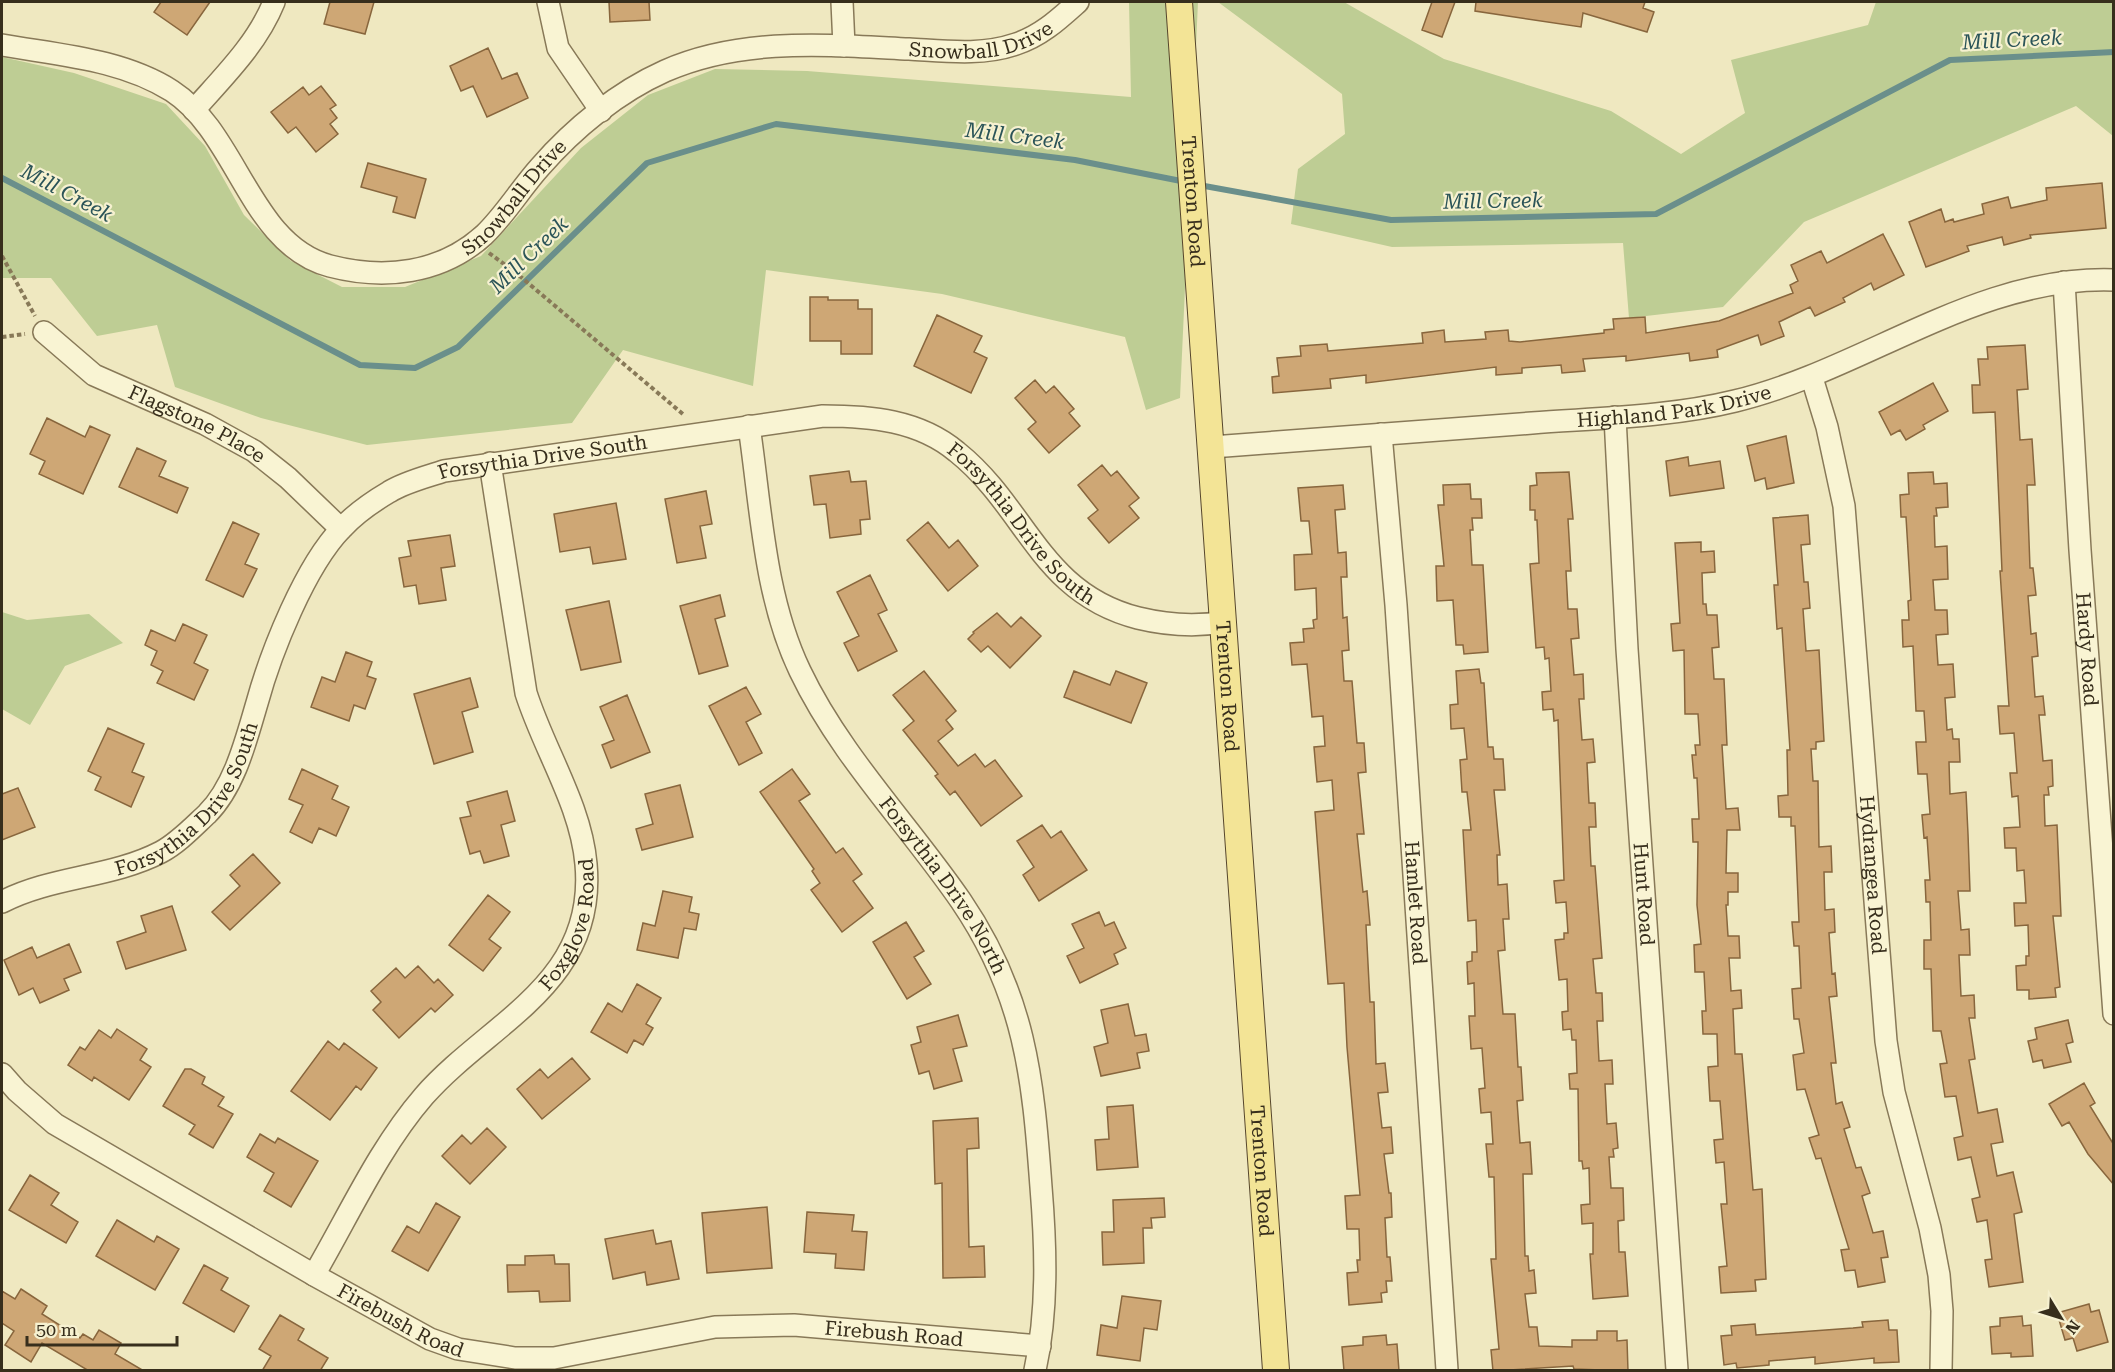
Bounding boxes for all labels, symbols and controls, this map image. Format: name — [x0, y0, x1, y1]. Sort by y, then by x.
street label: Snowball Drive — [908, 16, 1057, 64]
water label: Mill Creek — [1960, 25, 2063, 55]
water label: Mill Creek — [963, 118, 1067, 154]
street label: Snowball Drive — [457, 134, 571, 260]
street label: Trenton Road — [1177, 135, 1210, 268]
water label: Mill Creek — [16, 158, 117, 227]
water label: Mill Creek — [1442, 188, 1544, 214]
water label: Mill Creek — [484, 211, 574, 299]
street label: Highland Park Drive — [1576, 379, 1774, 432]
street label: Flagstone Place — [125, 380, 271, 468]
street label: Forsythia Drive South — [434, 430, 649, 484]
street label: Forsythia Drive South — [943, 437, 1100, 610]
street label: Hardy Road — [2071, 591, 2103, 707]
street label: Trenton Road — [1211, 620, 1244, 753]
street label: Forsythia Drive South — [112, 719, 263, 881]
street label: Forsythia Drive North — [874, 792, 1012, 978]
street label: Hydrangea Road — [1855, 794, 1891, 955]
street label: Hamlet Road — [1400, 840, 1432, 966]
street label: Hunt Road — [1628, 842, 1660, 947]
street label: Foxglove Road — [534, 857, 599, 995]
street label: Trenton Road — [1245, 1104, 1279, 1238]
street label: Firebush Road — [333, 1278, 467, 1362]
north arrow — [2031, 1288, 2091, 1348]
scale bar — [27, 1309, 177, 1347]
street label: Firebush Road — [824, 1316, 964, 1351]
text: N — [2061, 1316, 2084, 1338]
text: 50 m — [36, 1319, 77, 1340]

